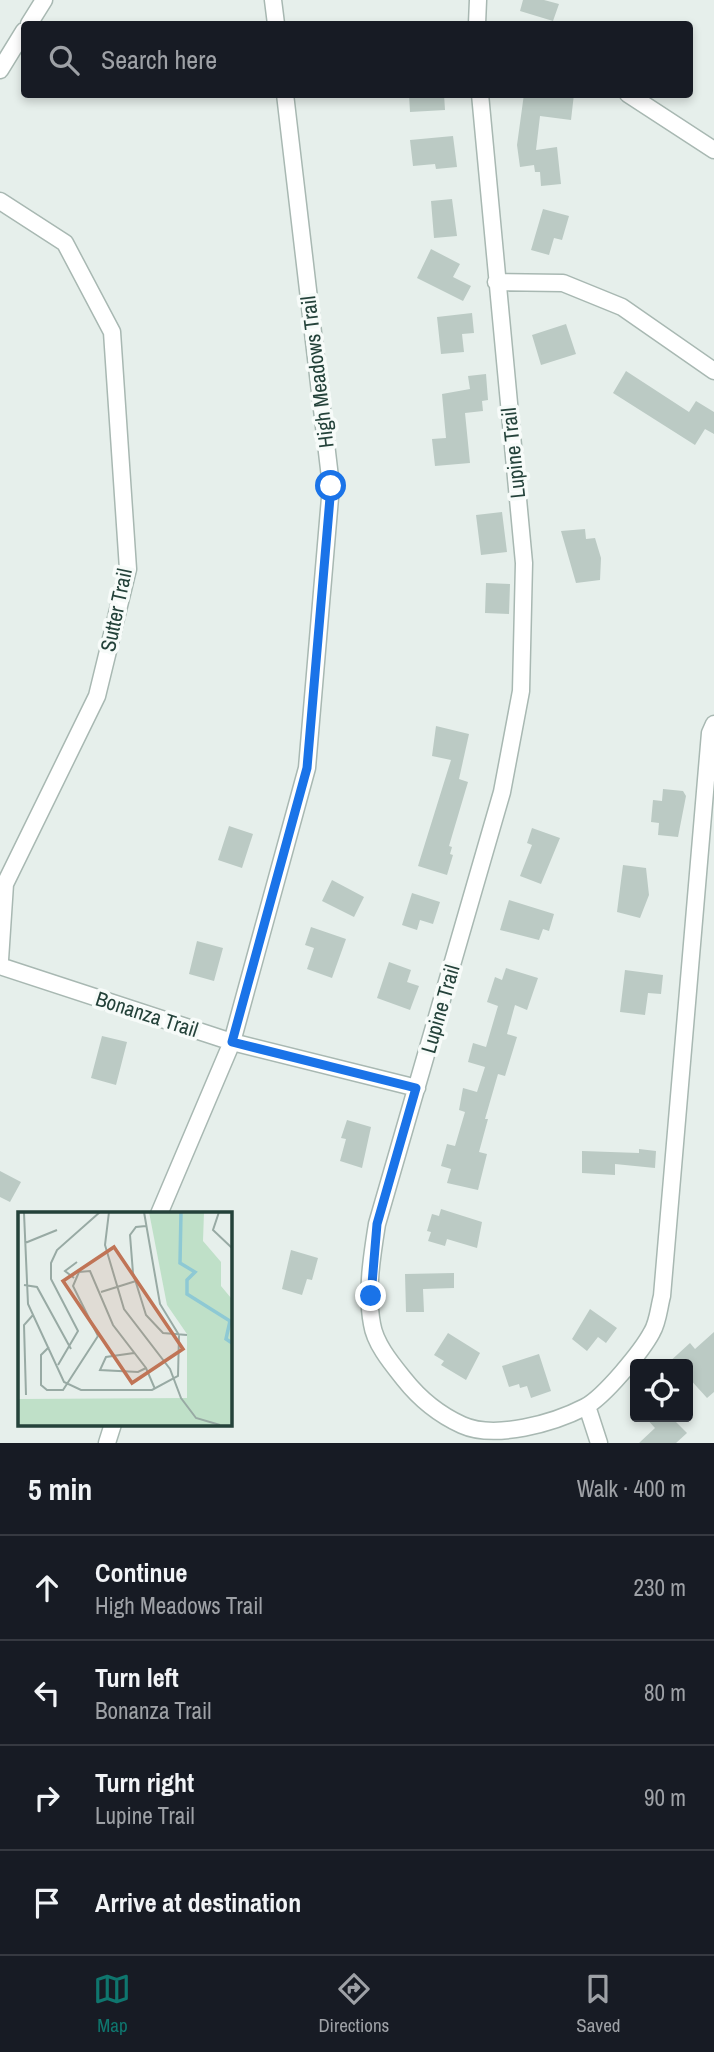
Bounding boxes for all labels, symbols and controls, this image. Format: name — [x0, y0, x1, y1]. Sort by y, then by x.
search box — [21, 21, 693, 98]
icon: search — [45, 41, 83, 79]
text: Search here — [101, 42, 217, 77]
street label: High Meadows Trail — [293, 294, 341, 450]
street label: Lupine Trail — [494, 406, 532, 500]
route start — [315, 470, 346, 501]
street label: Sutter Trail — [93, 566, 139, 654]
street label: Lupine Trail — [414, 961, 466, 1057]
street label: Bonanza Trail — [92, 984, 202, 1044]
inset map — [18, 1212, 231, 1426]
route end — [355, 1280, 386, 1311]
map controls — [630, 1359, 693, 1422]
button: locate — [630, 1359, 693, 1422]
text: 5 min — [28, 1469, 92, 1509]
text: Walk · 400 m — [577, 1473, 686, 1504]
text: Continue — [95, 1555, 187, 1590]
icon: ahead — [28, 1569, 66, 1607]
text: 230 m — [634, 1572, 686, 1603]
text: High Meadows Trail — [95, 1590, 263, 1621]
text: Turn left — [95, 1660, 179, 1695]
icon: left — [28, 1674, 66, 1712]
text: 80 m — [644, 1677, 686, 1708]
text: Bonanza Trail — [95, 1695, 211, 1726]
text: Turn right — [95, 1765, 194, 1800]
icon: right — [28, 1779, 66, 1817]
text: 90 m — [644, 1782, 686, 1813]
text: Lupine Trail — [95, 1800, 195, 1831]
icon: arrive — [28, 1884, 66, 1922]
text: Arrive at destination — [95, 1885, 301, 1920]
tab: Map — [93, 1970, 131, 2038]
tab: Directions — [318, 1970, 389, 2038]
tab: Saved — [576, 1970, 621, 2038]

